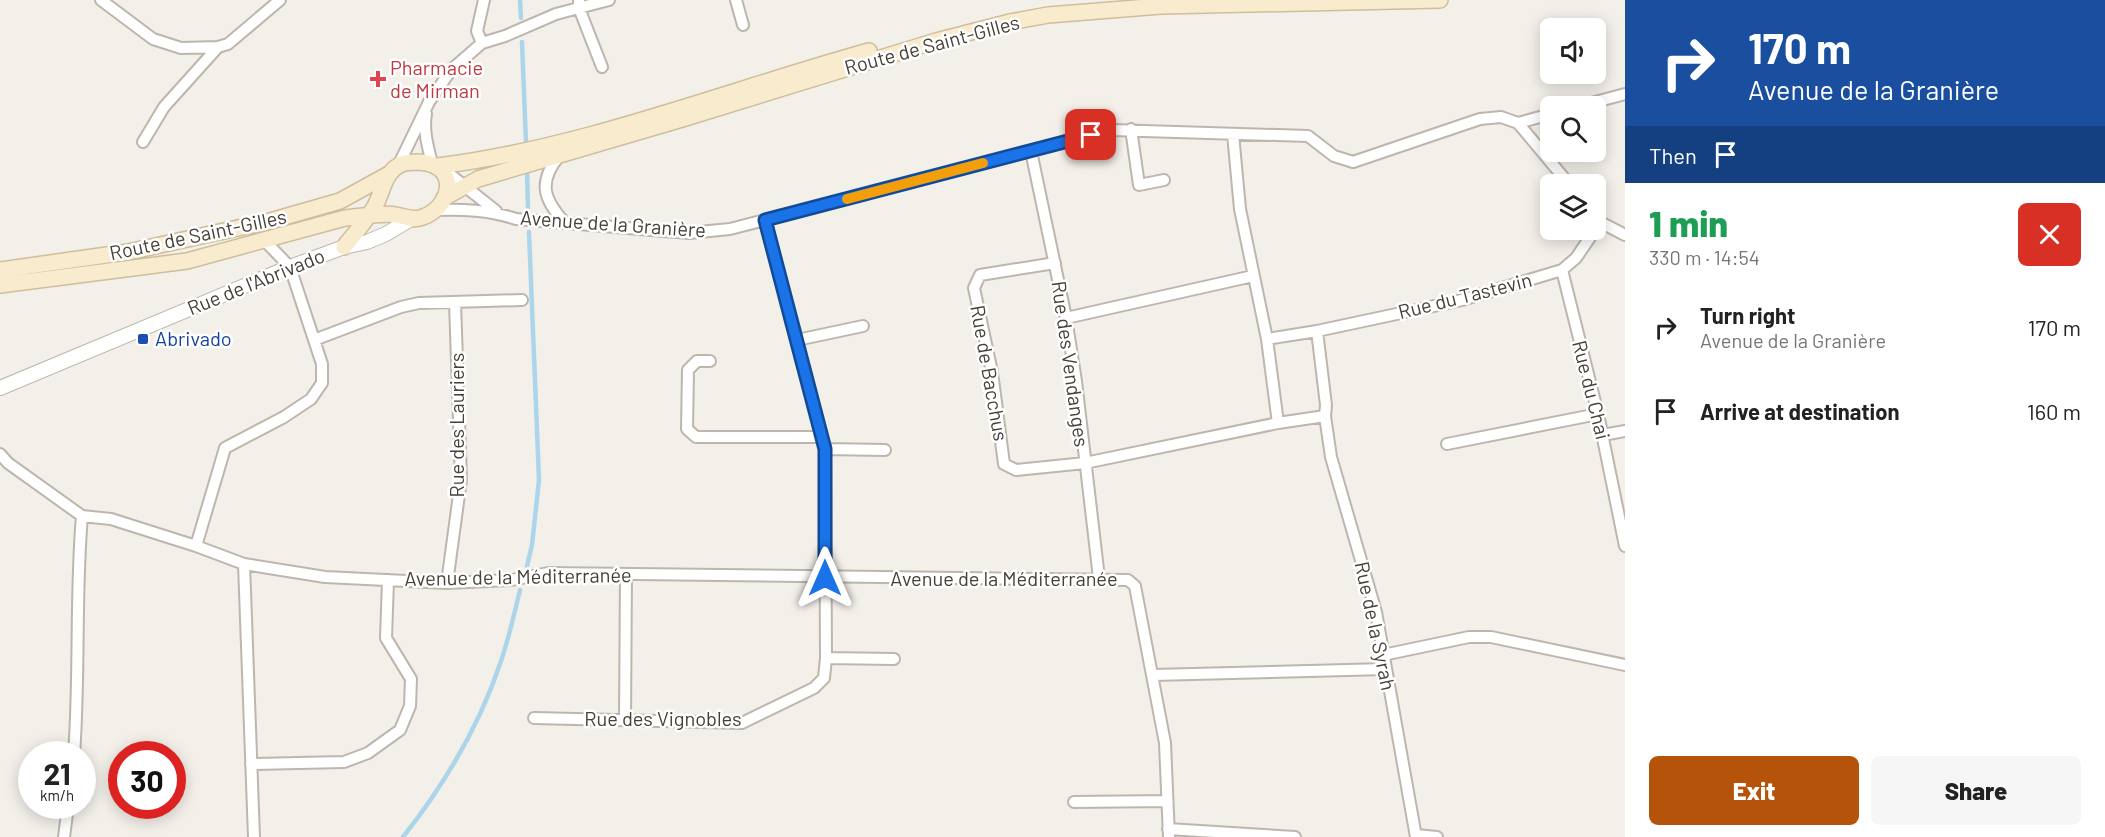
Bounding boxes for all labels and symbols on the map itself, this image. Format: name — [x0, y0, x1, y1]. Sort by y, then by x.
street label: Route de Saint-Gilles — [842, 9, 1022, 79]
place label: Pharmacie de Mirman — [390, 55, 483, 102]
marker: Pharmacie de Mirman — [371, 72, 385, 86]
pin — [1065, 109, 1116, 160]
street label: Route de Saint-Gilles — [107, 204, 288, 265]
street label: Avenue de la Granière — [519, 205, 707, 241]
street label: Rue de l'Abrivado — [183, 243, 328, 320]
street label: Rue du Tastevin — [1395, 267, 1534, 323]
street label: Rue des Vendanges — [1047, 279, 1095, 448]
street label: Rue de Bacchus — [966, 303, 1014, 443]
place label: Abrivado — [155, 326, 232, 350]
marker: Abrivado — [136, 332, 150, 346]
street label: Rue du Chai — [1568, 338, 1616, 442]
street label: Rue des Lauriers — [444, 353, 468, 497]
position arrow — [793, 546, 857, 610]
street label: Rue de la Syrah — [1351, 559, 1401, 692]
street label: Avenue de la Méditerranée — [404, 562, 632, 590]
street label: Avenue de la Méditerranée — [890, 566, 1118, 590]
street label: Rue des Vignobles — [584, 706, 742, 730]
speed limit sign: 30 — [108, 741, 186, 819]

